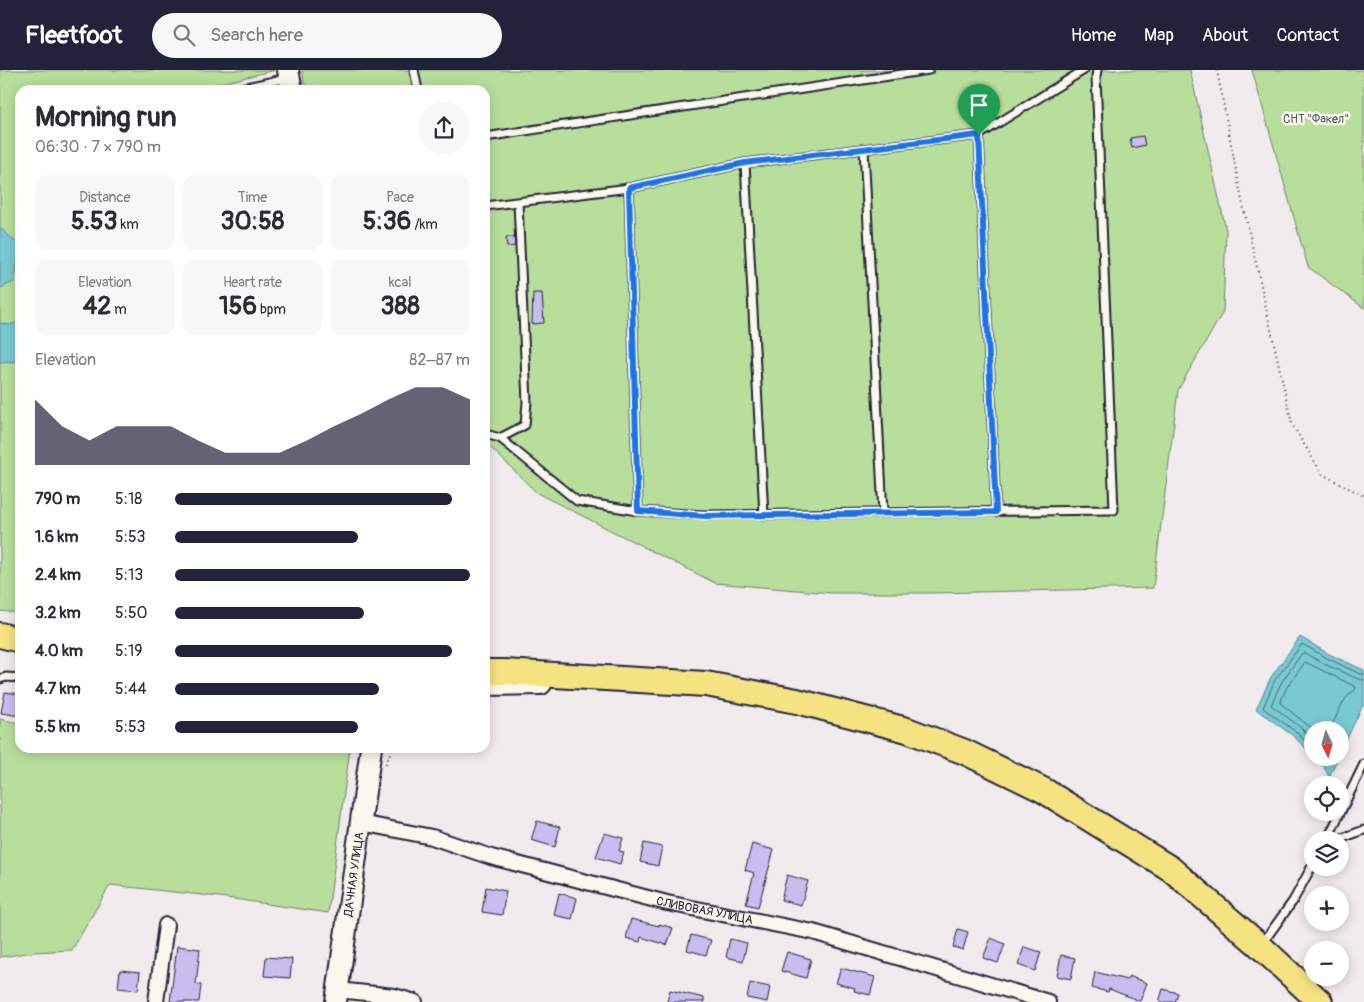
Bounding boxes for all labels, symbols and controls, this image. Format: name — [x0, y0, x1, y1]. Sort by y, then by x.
search box — [152, 13, 502, 58]
text: Fleetfoot — [25, 21, 122, 50]
icon: search — [170, 21, 198, 49]
text: Search here — [210, 23, 303, 47]
text: Home — [1071, 24, 1116, 47]
text: Map — [1144, 24, 1174, 47]
text: About — [1202, 24, 1248, 47]
text: Contact — [1276, 24, 1339, 47]
pin — [958, 84, 1000, 135]
icon: arrive — [965, 91, 993, 119]
text: Morning run — [35, 100, 177, 135]
button: share — [418, 102, 470, 154]
park label: СНТ "Факел" — [1283, 112, 1349, 127]
text: 06:30 · 7 × 790 m — [35, 137, 161, 157]
text: Distance — [79, 189, 130, 206]
text: Time — [238, 189, 267, 206]
text: Pace — [386, 189, 414, 206]
text: 5.53 — [71, 206, 117, 237]
text: 30:58 — [221, 206, 284, 237]
text: 5:36 — [363, 206, 411, 237]
text: km — [117, 216, 139, 233]
text: /km — [411, 216, 438, 233]
text: Elevation — [78, 274, 132, 291]
text: Heart rate — [223, 274, 282, 291]
text: kcal — [389, 274, 412, 291]
text: 42 — [83, 291, 111, 322]
text: 156 — [219, 291, 257, 322]
text: 388 — [381, 291, 420, 322]
text: m — [111, 301, 127, 318]
text: bpm — [257, 301, 286, 318]
text: Elevation — [35, 350, 96, 370]
text: 82–87 m — [409, 350, 470, 370]
text: 790 m — [35, 489, 80, 509]
text: 5:18 — [115, 489, 142, 509]
text: 1.6 km — [35, 527, 78, 547]
text: 5:53 — [115, 527, 146, 547]
text: 2.4 km — [35, 565, 81, 585]
text: 5:13 — [115, 565, 143, 585]
text: 3.2 km — [35, 603, 81, 623]
text: 5:50 — [115, 603, 148, 623]
text: 4.0 km — [35, 641, 83, 661]
text: 5:19 — [115, 641, 142, 661]
text: 4.7 km — [35, 679, 81, 699]
text: 5:44 — [115, 679, 147, 699]
text: 5.5 km — [35, 717, 80, 737]
text: 5:53 — [115, 717, 146, 737]
north arrow — [1304, 721, 1349, 766]
map controls — [1304, 721, 1349, 986]
button: locate — [1304, 776, 1349, 821]
street label: ДАЧНАЯ УЛИЦА — [341, 831, 367, 918]
button: layers — [1304, 831, 1349, 876]
button: + — [1304, 886, 1349, 931]
street label: СЛИВОВАЯ УЛИЦА — [655, 894, 754, 928]
button: − — [1304, 941, 1349, 986]

